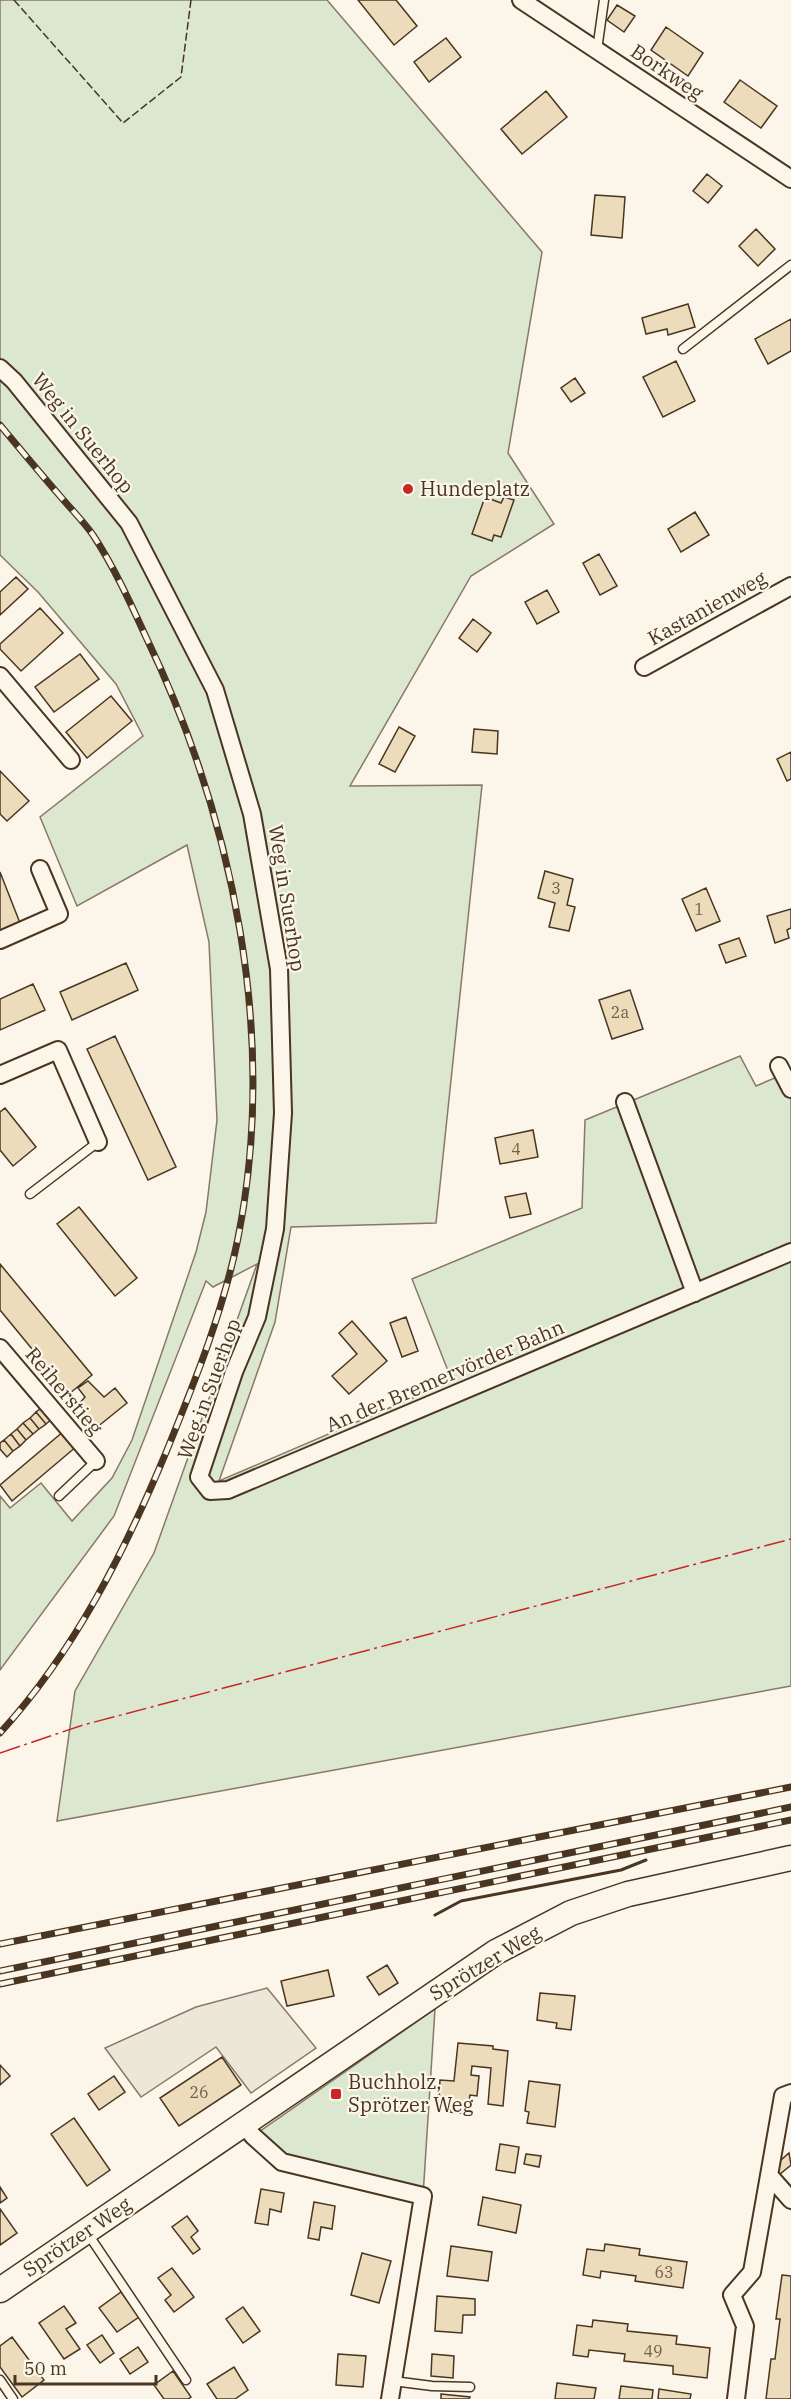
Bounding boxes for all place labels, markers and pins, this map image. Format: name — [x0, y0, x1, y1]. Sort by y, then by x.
place label: Hundeplatz — [420, 475, 530, 502]
marker: Hundeplatz — [401, 482, 415, 496]
place label: Buchholz, Sprötzer Weg — [348, 2068, 473, 2118]
marker: Buchholz, Sprötzer Weg — [329, 2087, 343, 2101]

